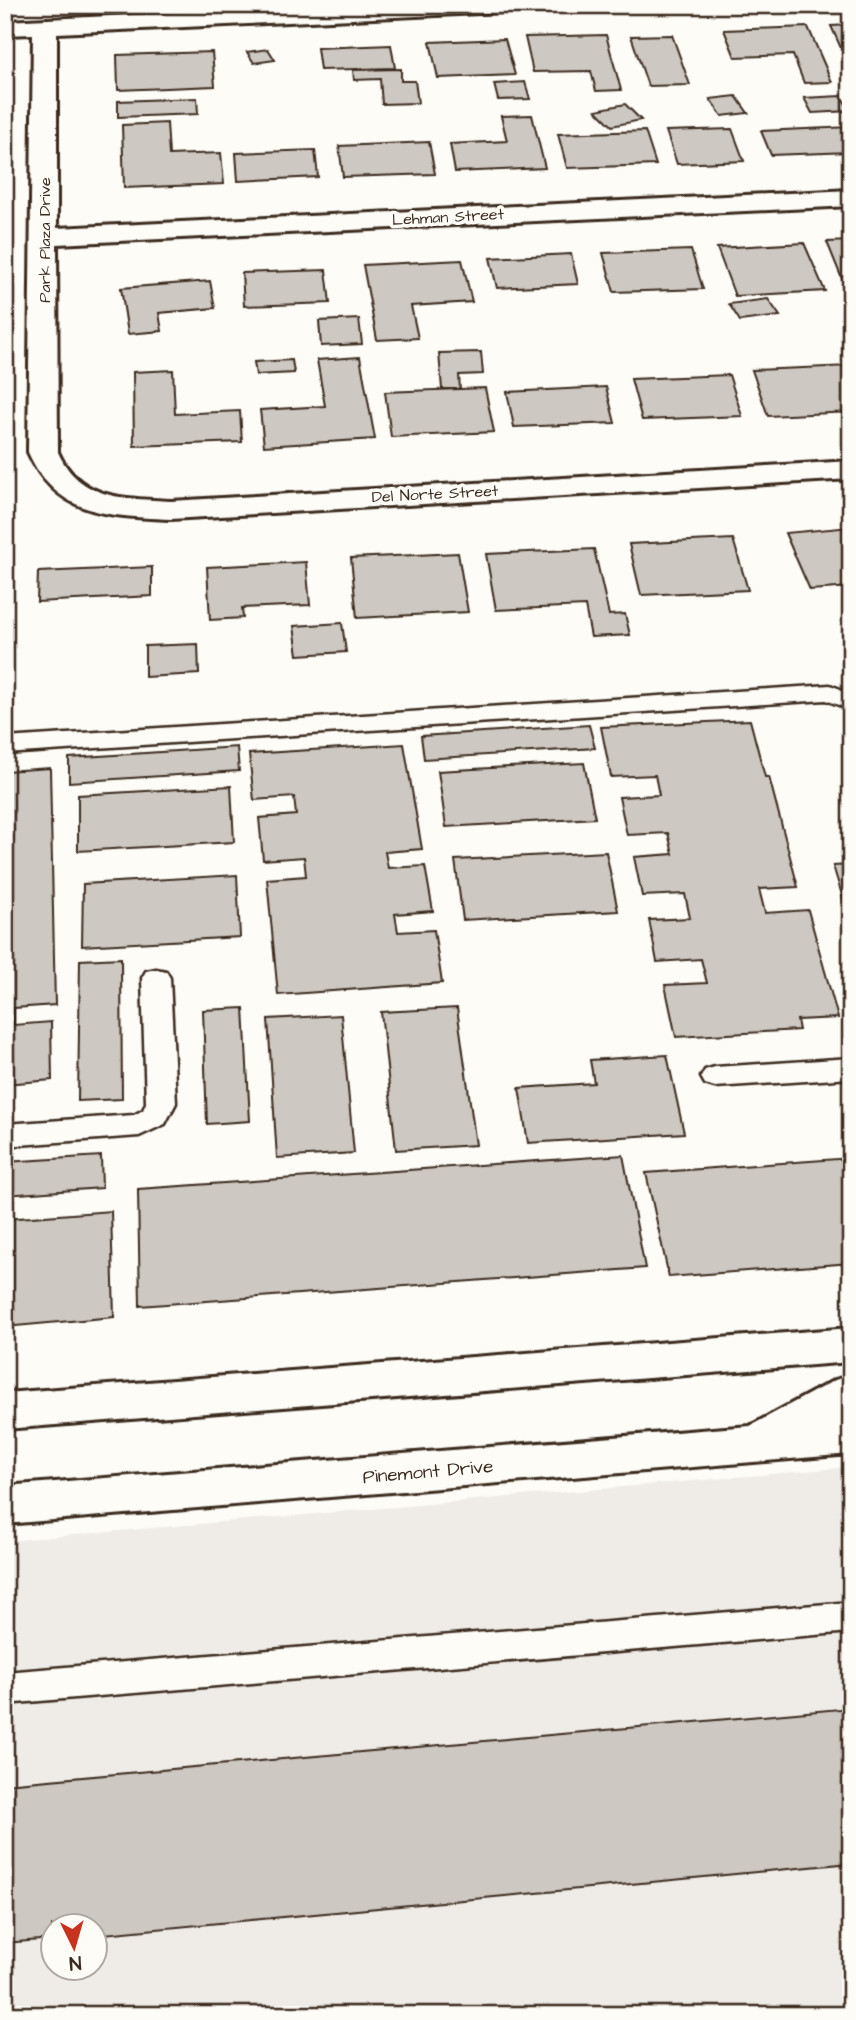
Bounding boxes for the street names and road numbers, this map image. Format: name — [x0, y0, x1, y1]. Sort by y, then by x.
street label: Park Plaza Drive — [34, 177, 56, 303]
street label: Lehman Street — [391, 203, 505, 231]
street label: Del Norte Street — [371, 480, 499, 508]
street label: Pinemont Drive — [362, 1453, 494, 1491]

